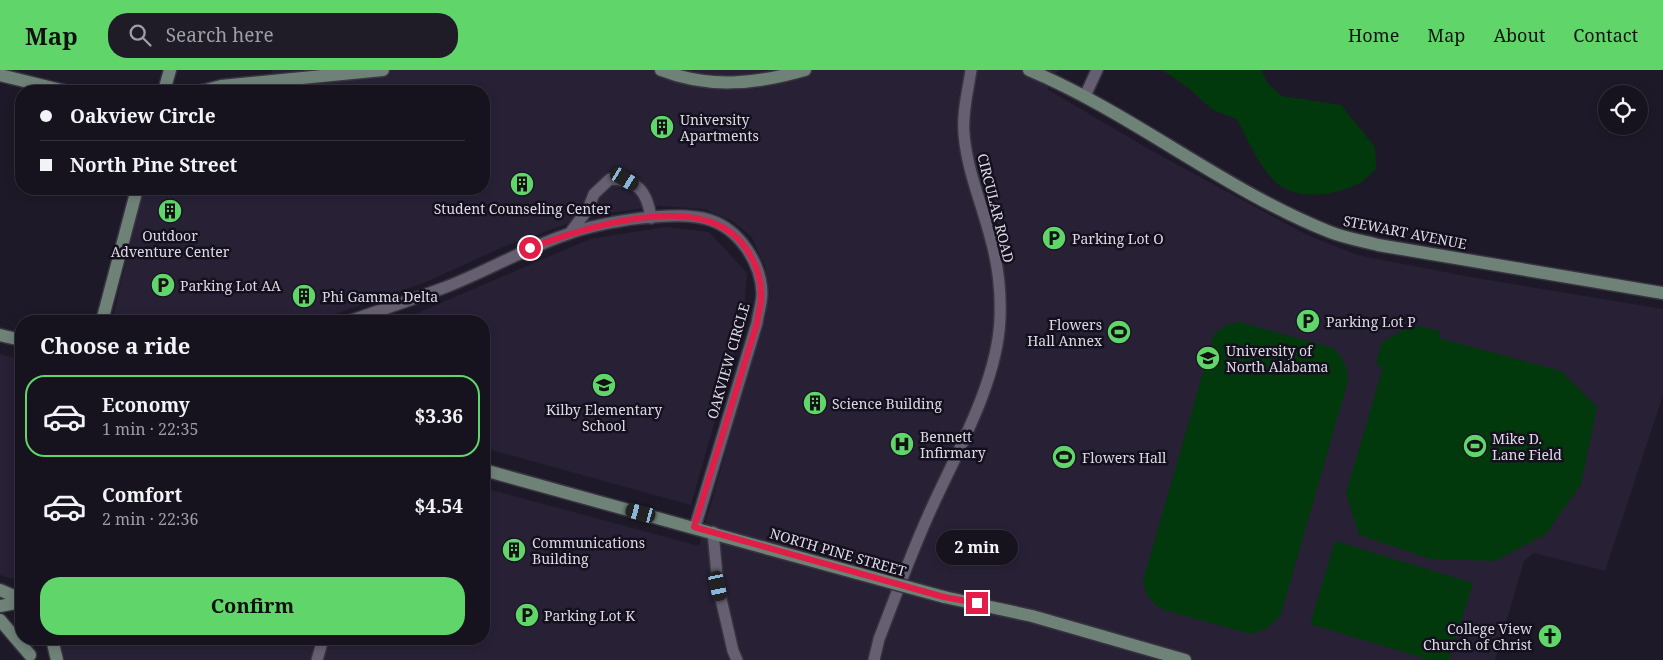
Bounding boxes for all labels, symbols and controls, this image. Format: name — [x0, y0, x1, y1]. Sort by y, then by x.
search box — [108, 13, 458, 58]
text: Map — [25, 19, 78, 52]
icon: search — [126, 21, 154, 49]
text: Search here — [166, 22, 274, 48]
text: Home — [1348, 23, 1399, 47]
text: Map — [1427, 23, 1465, 47]
text: About — [1493, 23, 1545, 47]
text: Contact — [1573, 23, 1638, 47]
map controls — [1598, 85, 1648, 135]
button: locate — [1598, 85, 1648, 135]
text: Oakview Circle — [70, 103, 216, 129]
place label: University Apartments — [680, 110, 759, 145]
building icon: University Apartments — [649, 114, 675, 140]
street label: CIRCULAR ROAD — [973, 151, 1019, 265]
text: North Pine Street — [70, 152, 237, 178]
car — [608, 165, 641, 193]
building icon: Student Counseling Center — [509, 171, 535, 197]
building icon: Outdoor Adventure Center — [157, 198, 183, 224]
place label: Student Counseling Center — [434, 199, 611, 218]
street label: STEWART AVENUE — [1342, 211, 1469, 253]
parking icon: Parking Lot O — [1041, 225, 1067, 251]
place label: Outdoor Adventure Center — [111, 226, 230, 261]
place label: Parking Lot O — [1072, 229, 1164, 248]
route start — [519, 237, 541, 259]
parking icon: Parking Lot AA — [150, 272, 176, 298]
place label: Parking Lot AA — [180, 276, 281, 295]
building icon: Phi Gamma Delta — [291, 283, 317, 309]
place label: Phi Gamma Delta — [322, 287, 438, 306]
street label: OAKVIEW CIRCLE — [702, 301, 754, 421]
parking icon: Parking Lot P — [1295, 308, 1321, 334]
place label: Parking Lot P — [1326, 312, 1416, 331]
place label: Flowers Hall Annex — [1027, 315, 1103, 350]
sports icon: Flowers Hall Annex — [1106, 319, 1132, 345]
text: Choose a ride — [40, 330, 190, 360]
place label: University of North Alabama — [1226, 341, 1329, 376]
school or university icon: University of North Alabama — [1195, 345, 1221, 371]
school or university icon: Kilby Elementary School — [591, 372, 617, 398]
building icon: Science Building — [802, 390, 828, 416]
text: Economy — [102, 392, 190, 418]
icon: car — [42, 394, 87, 439]
place label: Science Building — [832, 394, 942, 413]
place label: Kilby Elementary School — [546, 400, 662, 435]
text: $3.36 — [414, 403, 463, 429]
text: 1 min · 22:35 — [102, 418, 198, 440]
place label: Bennett Infirmary — [920, 427, 986, 462]
place label: Mike D. Lane Field — [1492, 429, 1562, 464]
hospital icon: Bennett Infirmary — [889, 431, 915, 457]
sports icon: Mike D. Lane Field — [1462, 433, 1488, 459]
sports icon: Flowers Hall — [1051, 444, 1077, 470]
place label: Flowers Hall — [1082, 448, 1167, 467]
text: Comfort — [102, 482, 182, 508]
icon: car — [42, 484, 87, 529]
text: $4.54 — [414, 493, 463, 519]
car — [624, 502, 657, 524]
text: 2 min · 22:36 — [102, 508, 198, 530]
street label: NORTH PINE STREET — [768, 523, 909, 581]
callout: 2 min — [936, 530, 1018, 566]
place label: Communications Building — [532, 533, 645, 568]
text: 2 min — [954, 536, 1000, 558]
building icon: Communications Building — [501, 537, 527, 563]
car — [707, 570, 728, 602]
button: Confirm — [40, 577, 465, 635]
route end — [966, 592, 988, 614]
parking icon: Parking Lot K — [514, 602, 540, 628]
place label: Parking Lot K — [544, 606, 635, 625]
place label: College View Church of Christ — [1423, 619, 1533, 654]
church icon: College View Church of Christ — [1537, 623, 1563, 649]

